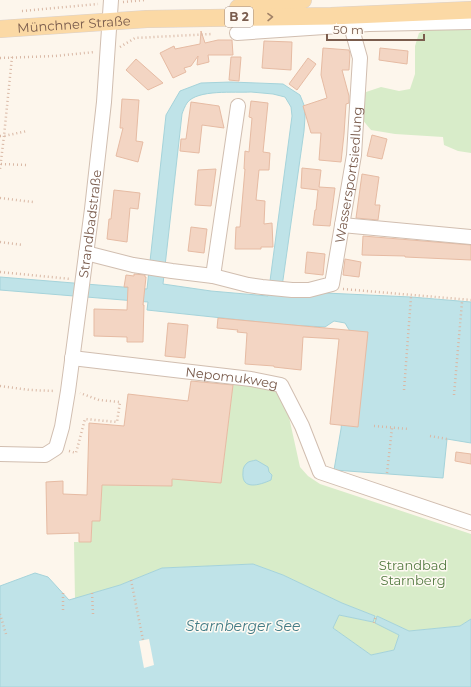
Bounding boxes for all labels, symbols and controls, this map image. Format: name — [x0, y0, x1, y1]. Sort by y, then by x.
road number: B 2 — [225, 7, 253, 27]
street label: Münchner Straße — [17, 12, 131, 36]
one-way arrow — [267, 13, 273, 21]
scale bar — [327, 16, 424, 42]
text: 50 m — [333, 22, 364, 37]
street label: Wassersportsiedlung — [331, 106, 365, 244]
street label: Strandbadstraße — [75, 169, 104, 279]
street label: Nepomukweg — [185, 363, 280, 392]
park label: Strandbad Starnberg — [379, 557, 447, 588]
water label: Starnberger See — [186, 617, 300, 635]

